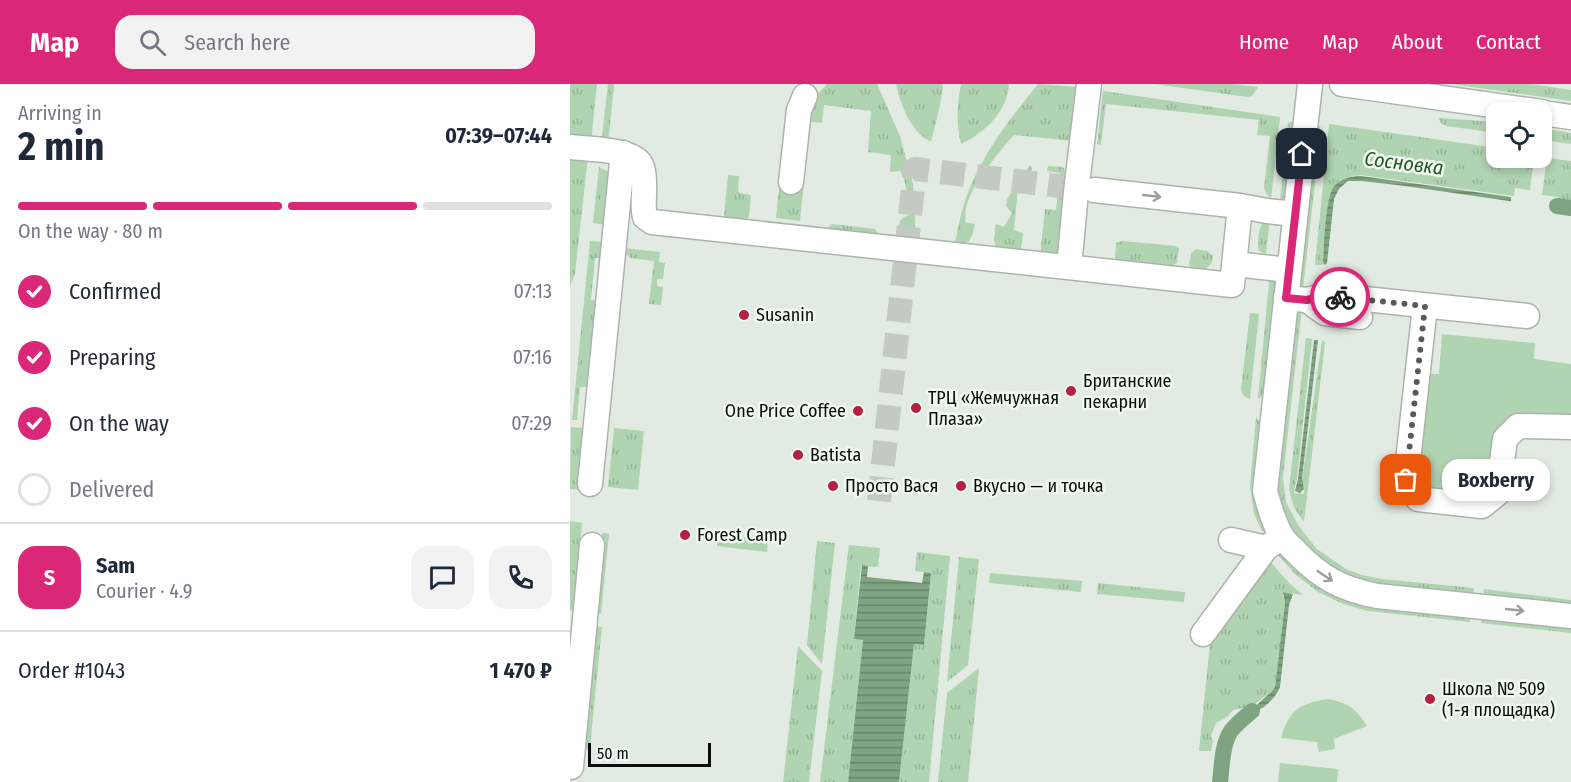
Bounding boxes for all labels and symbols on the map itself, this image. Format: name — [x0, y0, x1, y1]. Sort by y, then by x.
pin — [1276, 128, 1327, 179]
water label: Сосновка — [1363, 146, 1445, 180]
one-way arrow — [1141, 191, 1161, 202]
courier — [1310, 267, 1370, 327]
place label: Susanin — [756, 304, 814, 326]
marker: Susanin — [737, 308, 751, 322]
place label: Британские пекарни — [1083, 370, 1172, 413]
marker: Британские пекарни — [1064, 384, 1078, 398]
place label: ТРЦ «Жемчужная Плаза» — [928, 387, 1059, 430]
place label: One Price Coffee — [725, 400, 846, 422]
marker: ТРЦ «Жемчужная Плаза» — [909, 401, 923, 415]
marker: One Price Coffee — [851, 404, 865, 418]
place label: Batista — [810, 444, 862, 466]
marker: Batista — [791, 448, 805, 462]
pin — [1380, 454, 1431, 505]
callout: Boxberry — [1442, 459, 1550, 501]
place label: Просто Вася — [845, 475, 938, 497]
place label: Вкусно — и точка — [973, 475, 1104, 497]
marker: Просто Вася — [826, 479, 840, 493]
marker: Вкусно — и точка — [954, 479, 968, 493]
place label: Forest Camp — [697, 524, 787, 546]
marker: Forest Camp — [678, 528, 692, 542]
one-way arrow — [1316, 570, 1333, 582]
one-way arrow — [1504, 605, 1524, 616]
place label: Школа № 509 (1-я площадка) — [1442, 678, 1555, 721]
marker: Школа № 509 (1-я площадка) — [1423, 692, 1437, 706]
scale bar — [588, 740, 711, 768]

